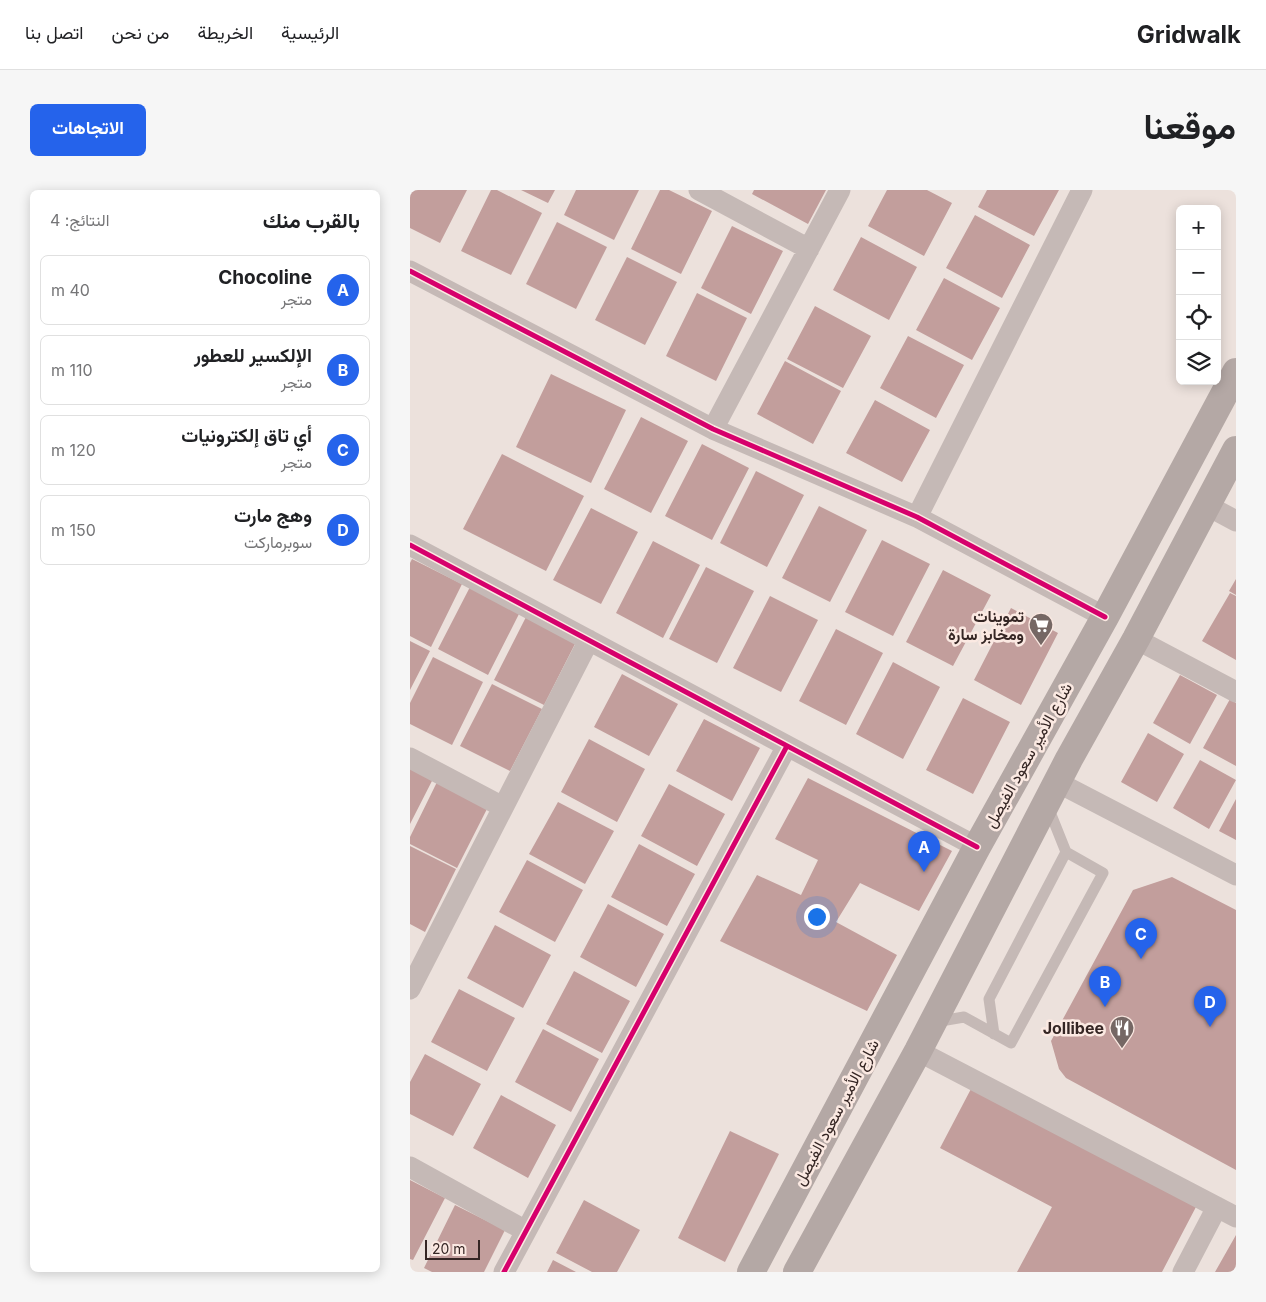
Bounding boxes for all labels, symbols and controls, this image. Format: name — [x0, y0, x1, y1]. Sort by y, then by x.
text: Gridwalk — [1137, 20, 1241, 49]
text: اتصل بنا — [25, 22, 83, 43]
text: من نحن — [111, 22, 169, 43]
text: الخريطة — [197, 22, 253, 43]
text: الرئيسية — [281, 22, 339, 43]
button: الاتجاهات — [30, 104, 146, 156]
text: موقعنا — [1143, 105, 1236, 147]
map controls — [1176, 205, 1221, 385]
button: + — [1176, 205, 1221, 250]
text: بالقرب منك — [263, 208, 360, 233]
text: النتائج: 4 — [50, 210, 109, 230]
button: − — [1176, 250, 1221, 295]
text: Chocoline — [218, 266, 312, 289]
text: 40 m — [51, 280, 90, 300]
text: A — [337, 280, 349, 300]
text: متجر — [281, 289, 312, 309]
button: locate — [1176, 295, 1221, 340]
button: layers — [1176, 340, 1221, 385]
text: الإلكسير للعطور — [194, 344, 312, 367]
text: 110 m — [51, 360, 93, 380]
text: B — [338, 360, 348, 380]
text: متجر — [281, 372, 312, 392]
text: أي تاق إلكترونيات — [181, 424, 312, 447]
text: 120 m — [51, 440, 96, 460]
text: C — [337, 440, 349, 460]
text: متجر — [281, 452, 312, 472]
text: وهج مارت — [234, 504, 312, 527]
text: 150 m — [51, 520, 96, 540]
text: D — [337, 520, 349, 540]
text: سوبرماركت — [244, 532, 312, 552]
place label: تموينات ومخابز سارة — [948, 606, 1024, 645]
supermarket icon: تموينات ومخابز سارة — [1028, 612, 1054, 646]
street label: شارع الأمير سعود الفيصل — [980, 679, 1078, 832]
pin: A — [908, 831, 940, 872]
your location — [804, 904, 830, 930]
pin: C — [1125, 918, 1157, 959]
pin: B — [1089, 966, 1121, 1007]
pin: D — [1194, 986, 1226, 1027]
restaurant icon: Jollibee — [1109, 1015, 1135, 1049]
place label: Jollibee — [1043, 1018, 1104, 1038]
street label: شارع الأمير سعود الفيصل — [789, 1035, 885, 1189]
scale bar — [425, 1237, 480, 1260]
text: 20 m — [432, 1240, 466, 1257]

